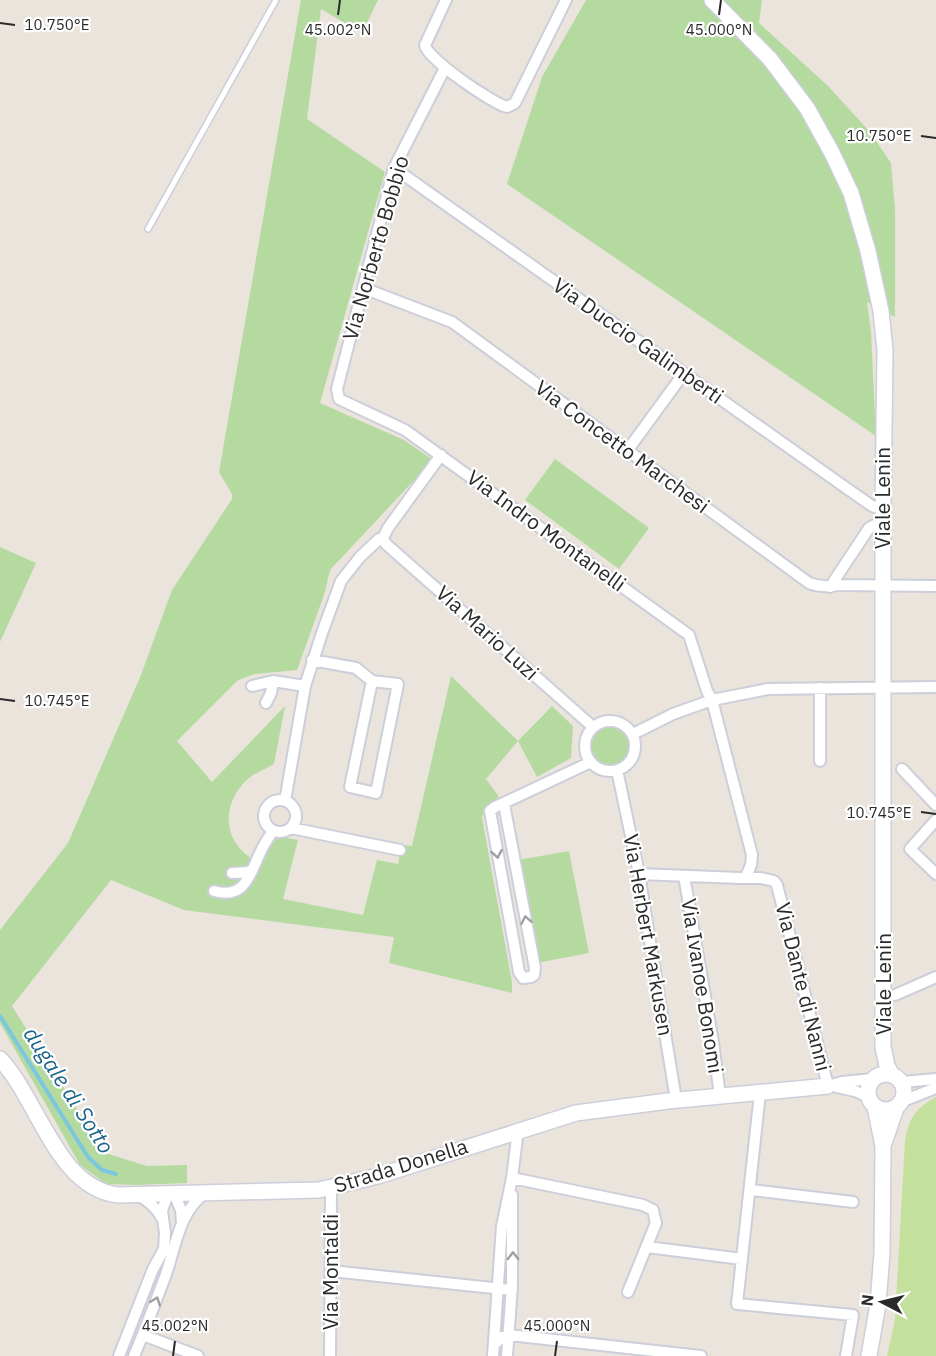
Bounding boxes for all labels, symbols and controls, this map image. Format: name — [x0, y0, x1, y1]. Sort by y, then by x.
text: 10.750°E — [25, 15, 89, 34]
text: 45.002°N — [305, 20, 371, 39]
text: 45.000°N — [686, 20, 752, 39]
text: 10.750°E — [847, 126, 911, 145]
street label: Via Norberto Bobbio — [335, 152, 415, 343]
street label: Via Duccio Galimberti — [548, 271, 730, 410]
street label: Via Concetto Marchesi — [530, 373, 716, 519]
street label: Viale Lenin — [868, 447, 896, 549]
street label: Via Indro Montanelli — [461, 463, 632, 597]
street label: Via Mario Luzi — [430, 579, 545, 686]
text: 10.745°E — [25, 691, 89, 710]
text: 10.745°E — [847, 803, 911, 822]
street label: Via Herbert Markusen — [617, 832, 681, 1038]
one-way arrow — [490, 848, 503, 858]
street label: Via Ivanoe Bonomi — [675, 896, 731, 1075]
street label: Via Dante di Nanni — [769, 900, 838, 1074]
one-way arrow — [520, 916, 533, 926]
street label: Viale Lenin — [869, 933, 897, 1035]
water label: dugale di Sotto — [18, 1021, 121, 1159]
street label: Strada Donella — [330, 1131, 471, 1199]
street label: Via Montaldi — [316, 1214, 344, 1330]
one-way arrow — [507, 1251, 519, 1260]
north arrow — [852, 1272, 912, 1332]
text: N — [856, 1293, 878, 1307]
one-way arrow — [148, 1297, 161, 1307]
text: 45.002°N — [142, 1316, 208, 1335]
text: 45.000°N — [524, 1316, 590, 1335]

